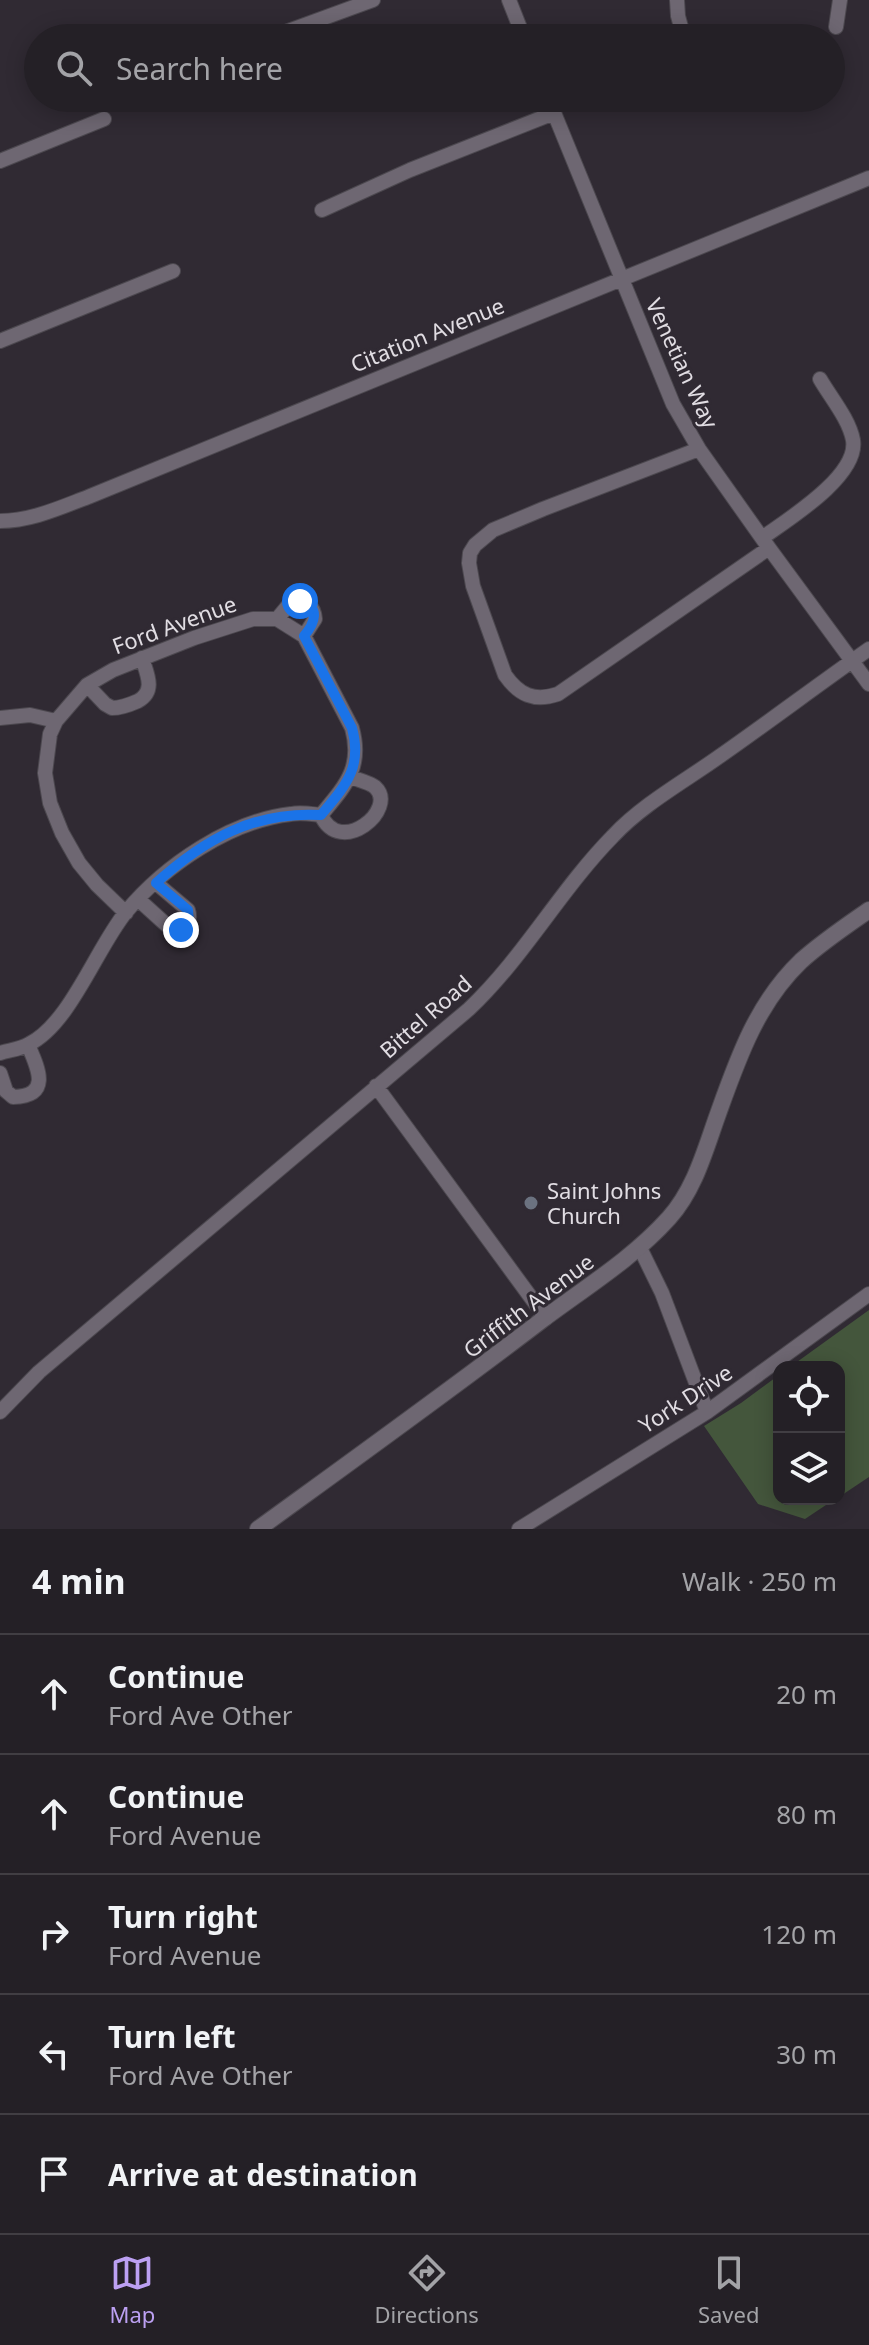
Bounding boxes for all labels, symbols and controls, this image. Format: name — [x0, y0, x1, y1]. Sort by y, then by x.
search box — [24, 24, 845, 112]
icon: search — [52, 46, 96, 90]
text: Search here — [116, 48, 283, 89]
street label: Citation Avenue — [346, 289, 508, 379]
street label: Venetian Way — [640, 293, 727, 434]
route start — [282, 583, 318, 619]
street label: Ford Avenue — [108, 588, 240, 660]
route end — [163, 912, 199, 948]
street label: Bittel Road — [373, 968, 477, 1064]
place label: Saint Johns Church — [547, 1175, 661, 1230]
marker: Saint Johns Church — [522, 1194, 540, 1212]
street label: Griffith Avenue — [457, 1246, 599, 1364]
street label: York Drive — [633, 1357, 737, 1439]
map controls — [773, 1361, 845, 1505]
button: locate — [773, 1361, 845, 1433]
button: layers — [773, 1433, 845, 1505]
text: 4 min — [32, 1558, 126, 1604]
text: Walk · 250 m — [682, 1563, 837, 1599]
text: Continue — [108, 1656, 244, 1697]
icon: ahead — [32, 1672, 76, 1716]
text: 20 m — [776, 1676, 837, 1712]
text: Ford Ave Other — [108, 1697, 293, 1733]
text: Continue — [108, 1776, 244, 1817]
icon: ahead — [32, 1792, 76, 1836]
text: 80 m — [776, 1796, 837, 1832]
text: Ford Avenue — [108, 1817, 261, 1853]
text: Turn right — [108, 1896, 258, 1937]
icon: right — [32, 1912, 76, 1956]
text: 120 m — [761, 1916, 837, 1952]
text: Ford Avenue — [108, 1937, 261, 1973]
text: Turn left — [108, 2016, 236, 2057]
icon: left — [32, 2032, 76, 2076]
text: 30 m — [776, 2036, 837, 2072]
text: Ford Ave Other — [108, 2057, 293, 2093]
icon: arrive — [32, 2152, 76, 2196]
text: Arrive at destination — [108, 2154, 418, 2195]
tab: Map — [110, 2251, 155, 2329]
tab: Directions — [374, 2251, 479, 2329]
tab: Saved — [698, 2251, 759, 2329]

